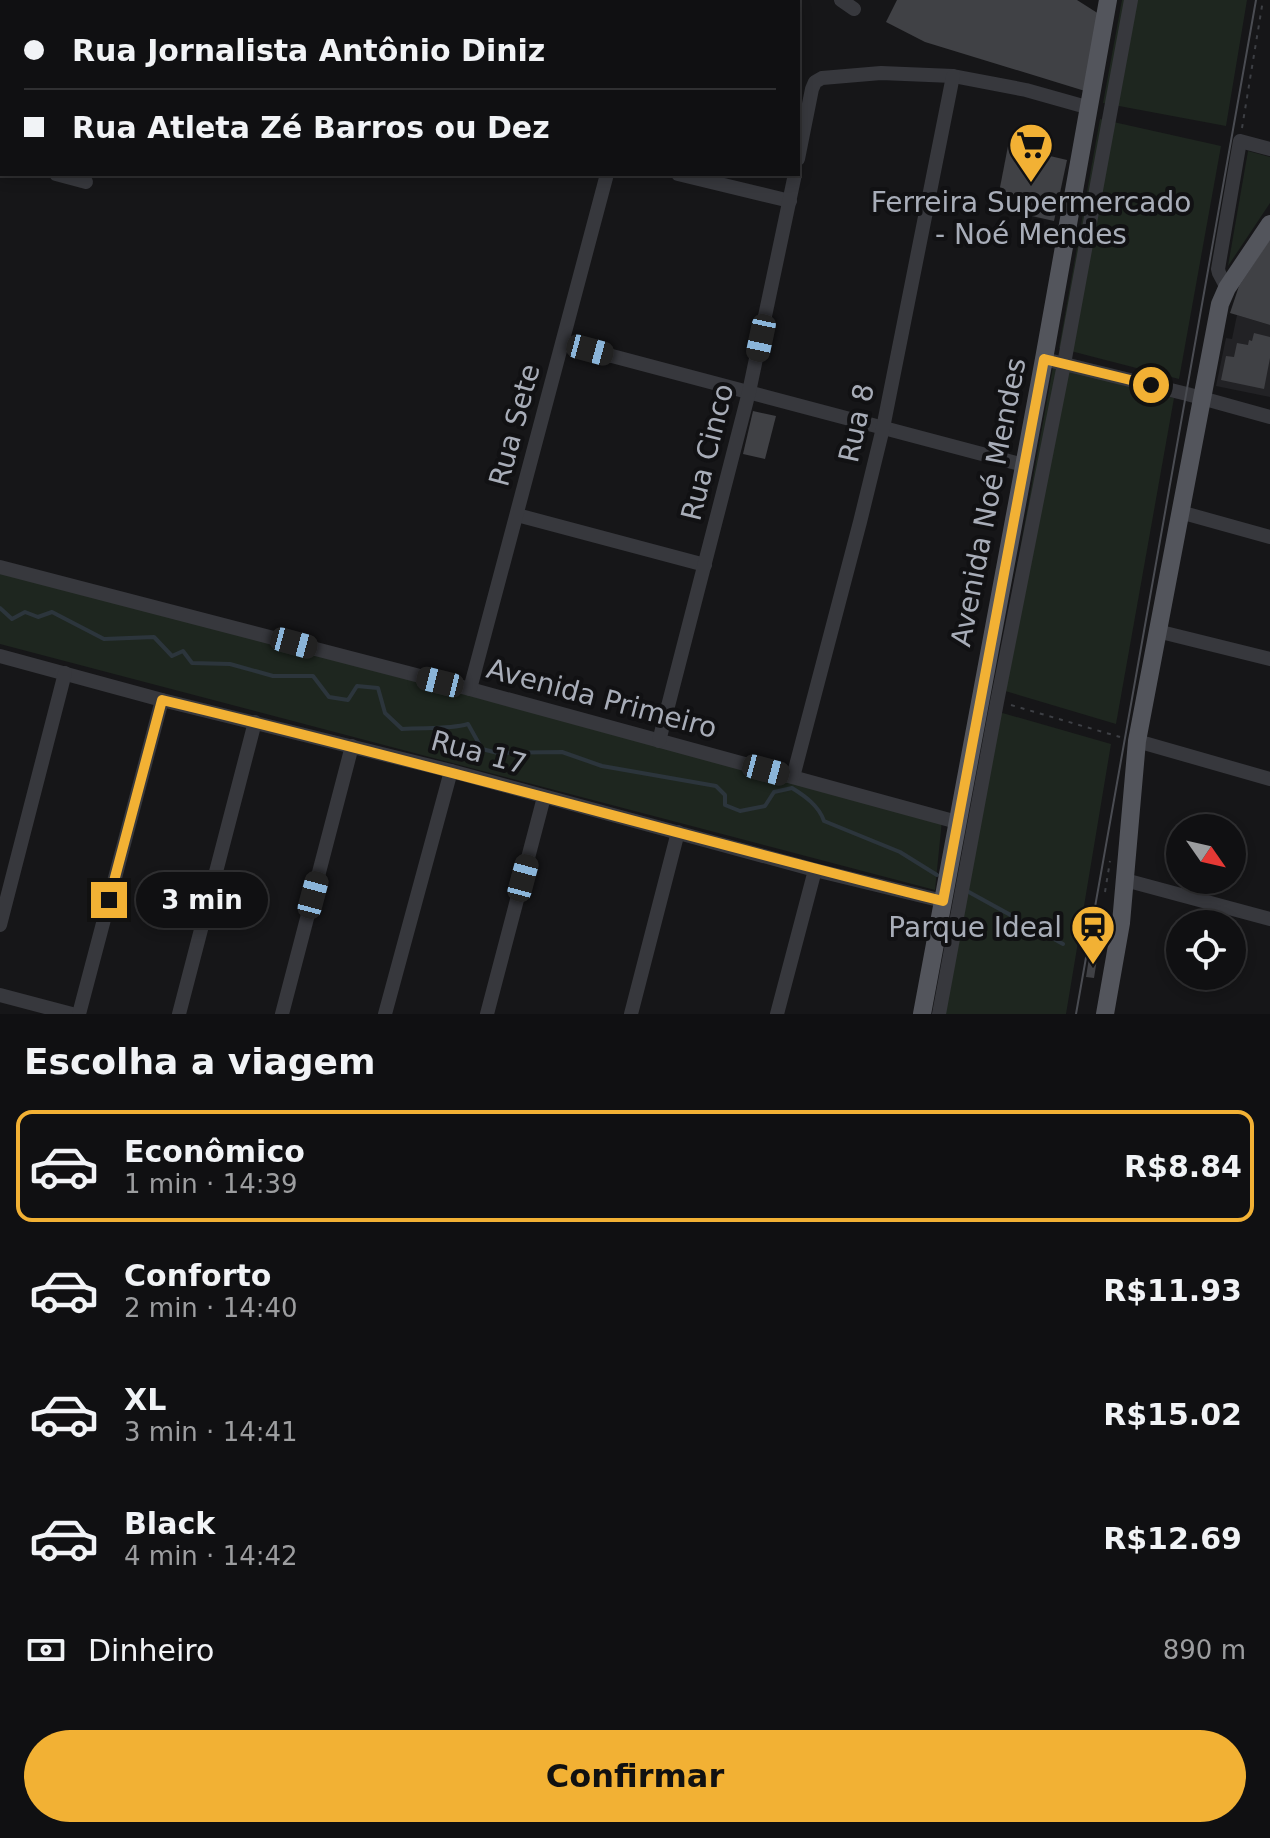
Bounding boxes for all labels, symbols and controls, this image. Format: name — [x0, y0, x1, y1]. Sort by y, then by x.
text: Rua Jornalista Antônio Diniz — [72, 33, 545, 68]
text: Rua Atleta Zé Barros ou Dez — [72, 110, 550, 145]
supermarket icon: Ferreira Supermercado - Noé Mendes — [1007, 121, 1055, 184]
place label: Ferreira Supermercado - Noé Mendes — [871, 186, 1191, 251]
car — [744, 312, 778, 364]
car — [564, 332, 616, 368]
street label: Avenida Noé Mendes — [944, 355, 1033, 649]
street label: Rua Sete — [482, 360, 547, 490]
route start — [1133, 367, 1169, 403]
street label: Rua Cinco — [675, 380, 740, 524]
street label: Rua 8 — [832, 381, 881, 466]
car — [268, 625, 320, 661]
street label: Avenida Primeiro — [483, 652, 720, 745]
car — [414, 665, 466, 699]
street label: Rua 17 — [427, 724, 530, 781]
car — [740, 752, 792, 788]
north arrow — [1166, 814, 1246, 894]
map controls — [1166, 814, 1246, 990]
car — [505, 852, 541, 904]
car — [295, 869, 331, 921]
callout: 3 min — [137, 872, 269, 928]
route end — [91, 882, 127, 918]
text: 3 min — [161, 885, 243, 915]
station icon: Parque Ideal — [1069, 903, 1117, 966]
button: locate — [1166, 910, 1246, 990]
place label: Parque Ideal — [888, 911, 1062, 944]
text: Escolha a viagem — [24, 1041, 376, 1082]
icon: car — [28, 1130, 100, 1202]
text: Econômico — [124, 1134, 305, 1169]
text: R$8.84 — [1124, 1149, 1242, 1184]
text: 1 min · 14:39 — [124, 1169, 298, 1199]
icon: car — [28, 1254, 100, 1326]
text: Conforto — [124, 1258, 271, 1293]
text: R$11.93 — [1103, 1273, 1242, 1308]
text: 2 min · 14:40 — [124, 1293, 298, 1323]
icon: car — [28, 1378, 100, 1450]
text: XL — [124, 1382, 166, 1417]
text: R$15.02 — [1103, 1397, 1242, 1432]
text: 3 min · 14:41 — [124, 1417, 298, 1447]
icon: car — [28, 1502, 100, 1574]
text: Black — [124, 1506, 215, 1541]
text: R$12.69 — [1103, 1521, 1242, 1556]
text: 4 min · 14:42 — [124, 1541, 298, 1571]
icon: cash — [24, 1628, 68, 1672]
text: Dinheiro — [88, 1633, 214, 1668]
text: 890 m — [1163, 1635, 1246, 1665]
button: Confirmar — [24, 1730, 1246, 1822]

